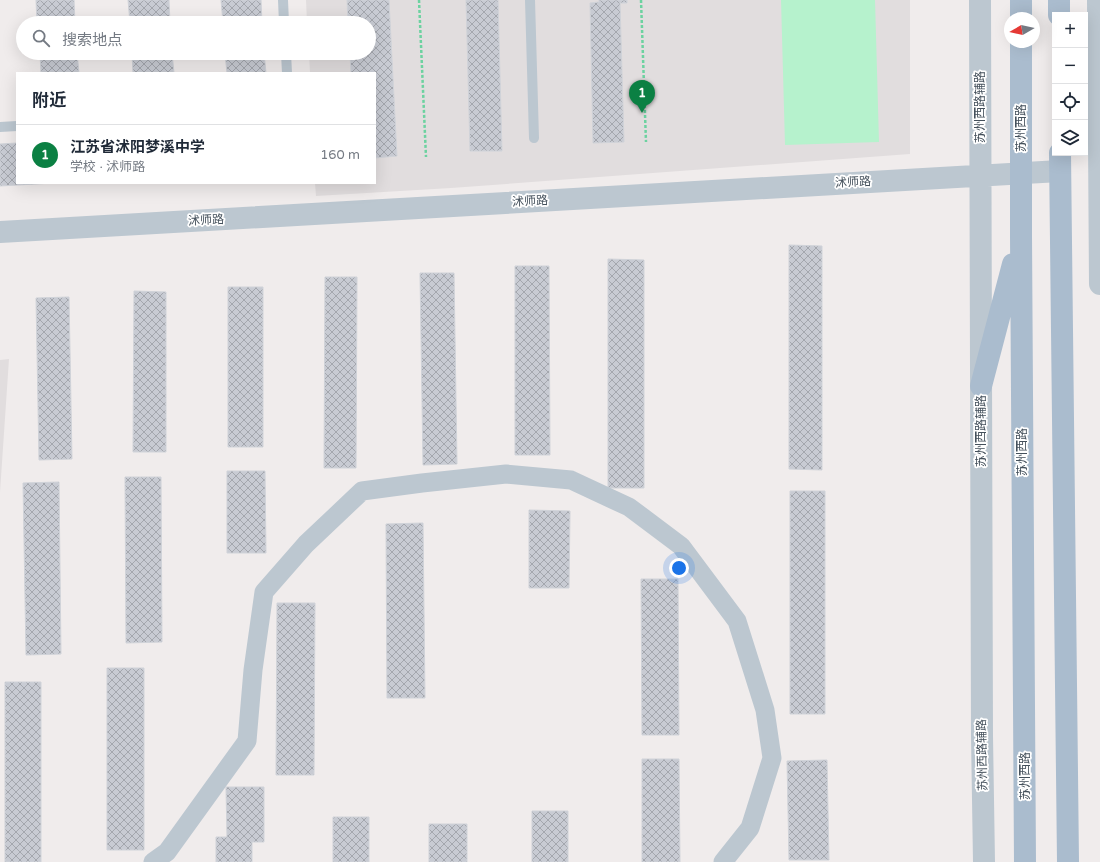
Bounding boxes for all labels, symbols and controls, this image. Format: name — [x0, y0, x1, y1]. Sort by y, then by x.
north arrow — [1004, 12, 1040, 48]
map controls — [1052, 12, 1088, 156]
button: + — [1052, 12, 1088, 48]
search box — [16, 16, 376, 60]
icon: search — [30, 27, 52, 49]
text: 搜索地点 — [62, 31, 122, 49]
button: − — [1052, 48, 1088, 84]
street label: 苏州西路辅路 — [973, 71, 987, 143]
pin: 1 — [629, 80, 655, 113]
button: locate — [1052, 84, 1088, 120]
text: 附近 — [32, 90, 66, 111]
street label: 苏州西路 — [1014, 104, 1028, 152]
button: layers — [1052, 120, 1088, 156]
text: 江苏省沭阳梦溪中学 — [70, 138, 205, 156]
text: 1 — [41, 147, 49, 163]
text: 160 m — [320, 147, 360, 163]
text: 学校 · 沭师路 — [70, 159, 145, 175]
street label: 沭师路 — [835, 174, 871, 190]
street label: 沭师路 — [512, 193, 548, 209]
street label: 沭师路 — [188, 212, 224, 228]
street label: 苏州西路辅路 — [974, 395, 988, 467]
street label: 苏州西路 — [1015, 428, 1029, 476]
your location — [669, 558, 689, 578]
street label: 苏州西路辅路 — [974, 719, 990, 791]
street label: 苏州西路 — [1018, 752, 1032, 800]

